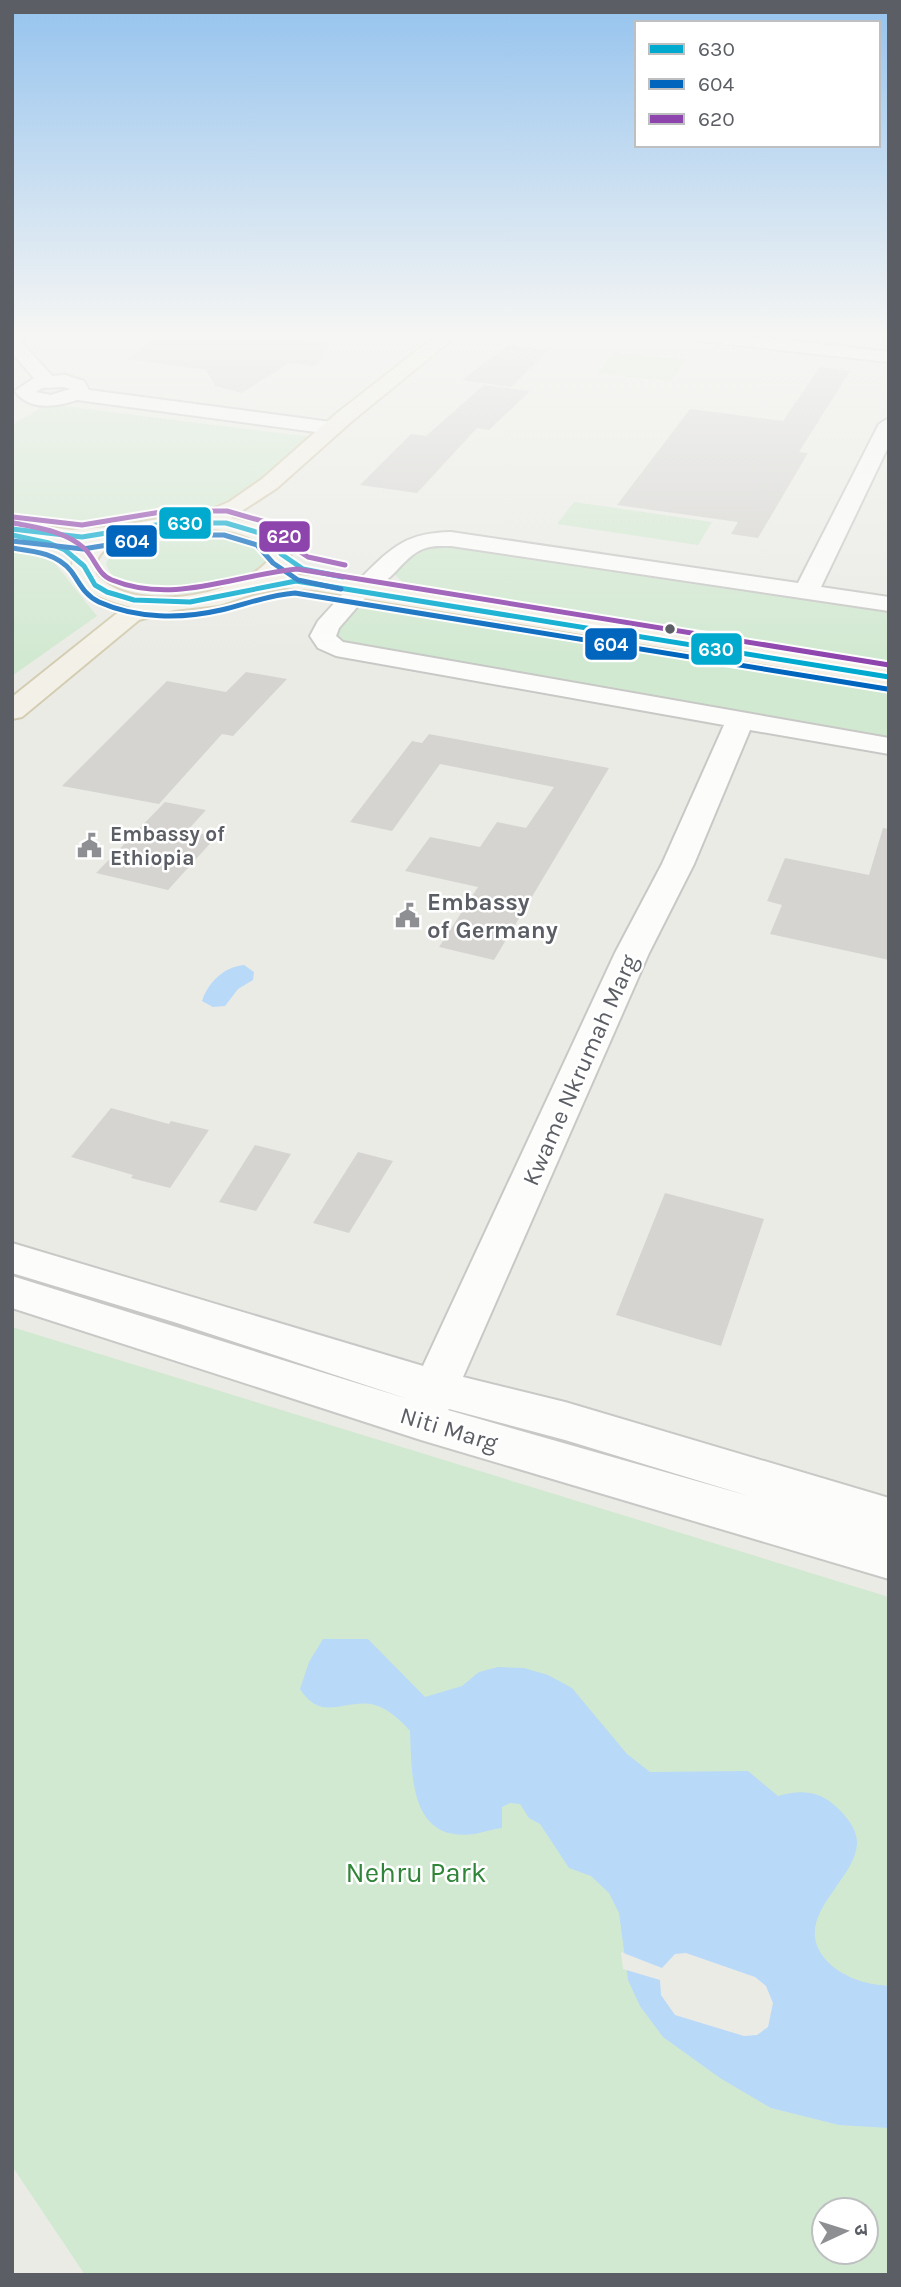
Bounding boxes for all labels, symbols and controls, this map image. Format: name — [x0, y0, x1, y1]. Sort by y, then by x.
legend — [635, 21, 880, 147]
text: 630 — [698, 37, 735, 61]
text: 604 — [698, 72, 734, 96]
text: 620 — [698, 107, 735, 131]
line badge: 630 — [158, 506, 212, 540]
text: 630 — [167, 513, 203, 535]
line badge: 620 — [258, 520, 311, 553]
line badge: 604 — [105, 524, 158, 558]
text: 620 — [266, 526, 302, 548]
text: 604 — [115, 531, 150, 553]
unlabelled marker — [663, 622, 677, 636]
line badge: 604 — [584, 627, 638, 661]
line badge: 630 — [690, 632, 743, 666]
text: 604 — [594, 634, 629, 656]
text: 630 — [698, 639, 734, 661]
place label: Embassy of Ethiopia — [110, 822, 225, 870]
public building icon: Embassy of Ethiopia — [76, 832, 104, 860]
place label: Embassy of Germany — [427, 888, 558, 944]
public building icon: Embassy of Germany — [393, 902, 421, 930]
street label: Kwame Nkrumah Marg — [516, 950, 644, 1190]
street label: Niti Marg — [397, 1401, 502, 1457]
park label: Nehru Park — [346, 1856, 486, 1889]
north arrow — [810, 2196, 880, 2266]
text: उ — [850, 2224, 872, 2237]

